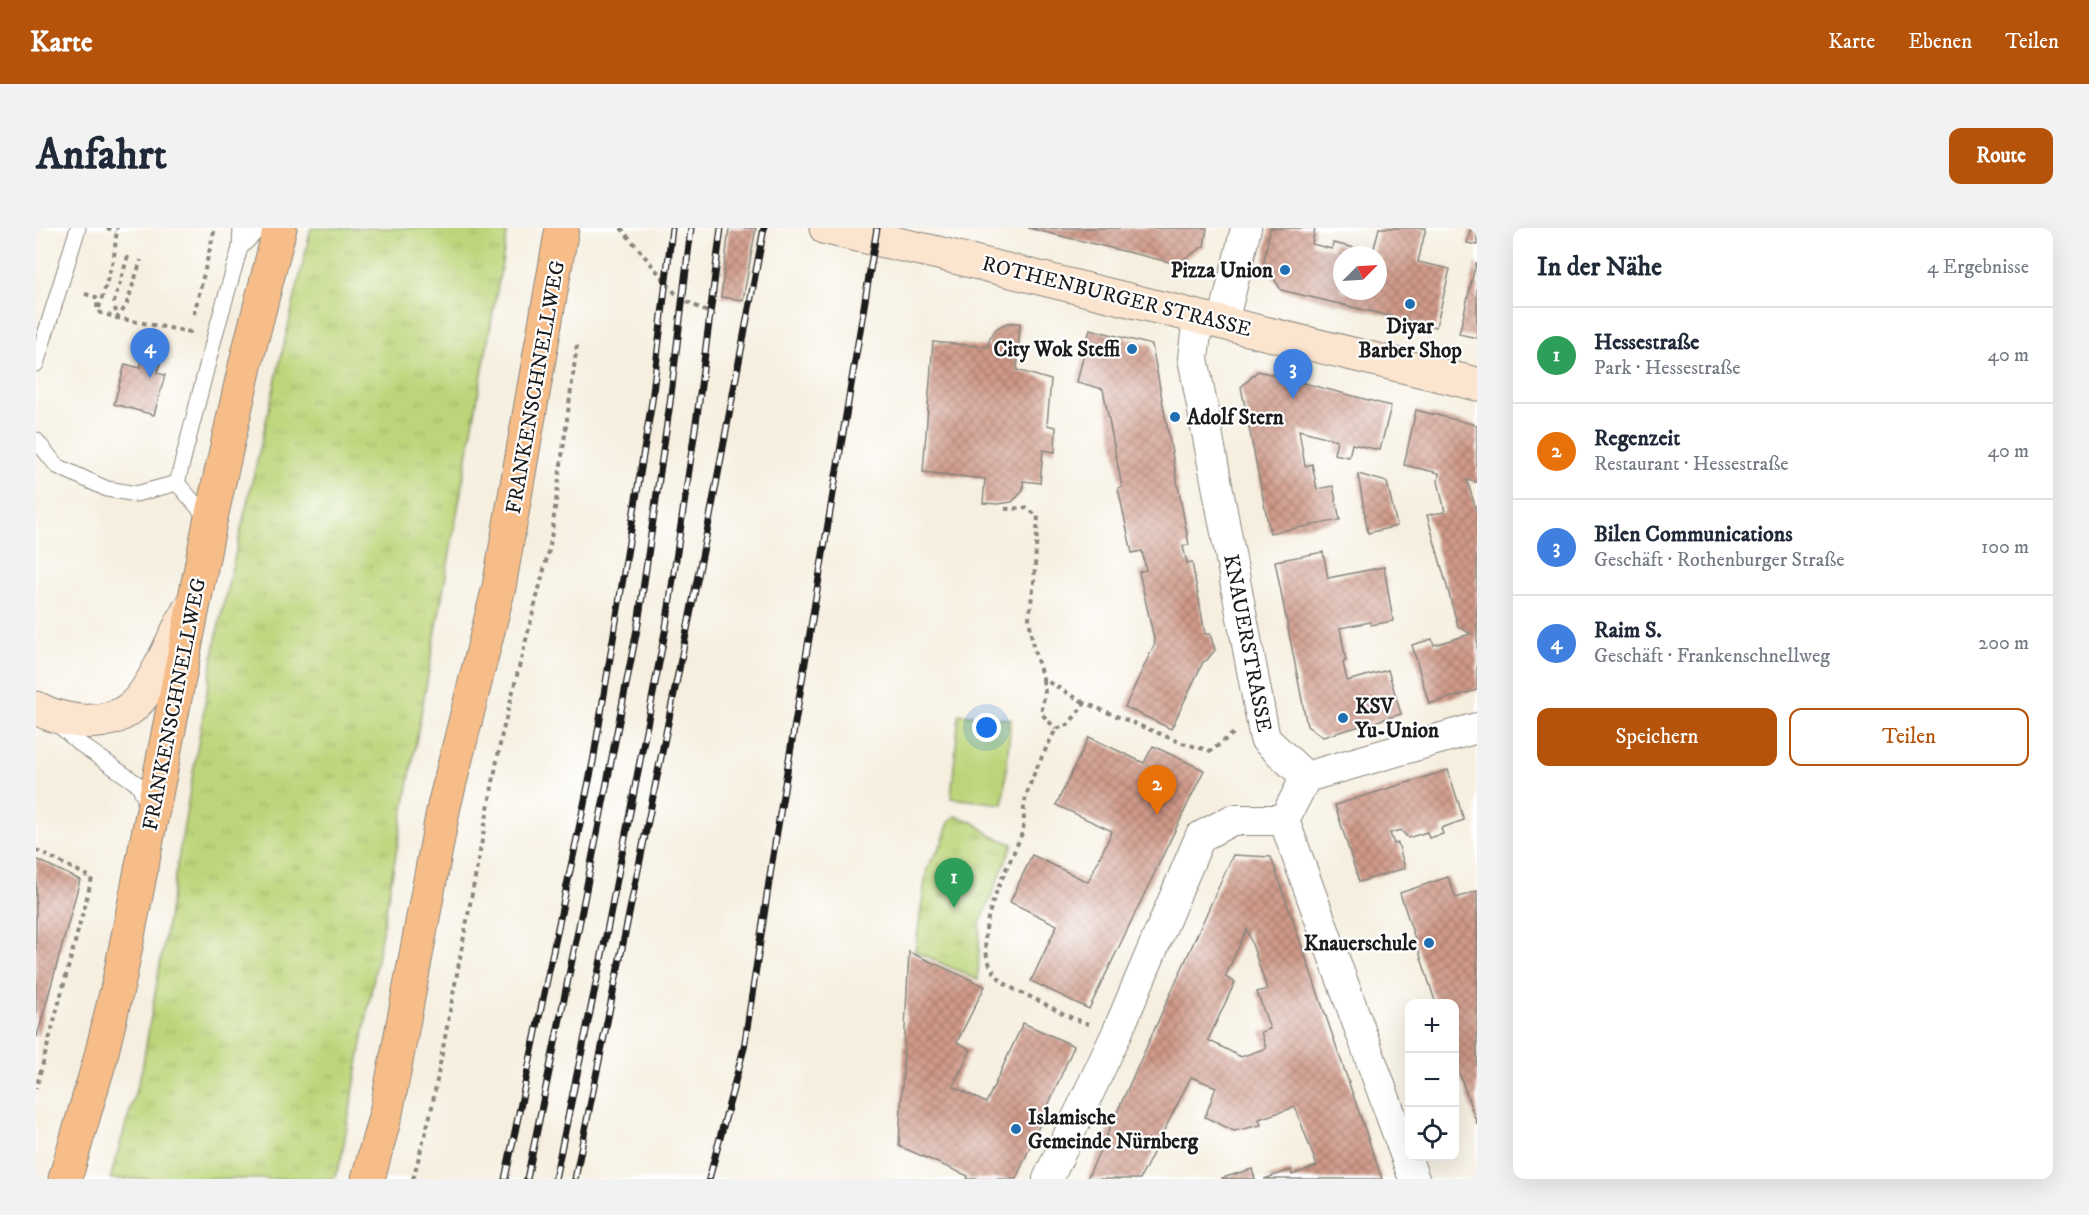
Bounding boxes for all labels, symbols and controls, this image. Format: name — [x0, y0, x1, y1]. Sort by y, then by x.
text: Karte — [30, 25, 93, 60]
text: Karte — [1828, 29, 1875, 55]
text: Ebenen — [1908, 29, 1972, 55]
text: Teilen — [2005, 29, 2059, 55]
button: Route — [1949, 128, 2053, 184]
text: Anfahrt — [36, 130, 167, 182]
north arrow — [1333, 246, 1387, 300]
street label: ROTHENBURGER STRASSE — [979, 251, 1254, 343]
text: In der Nähe — [1537, 251, 1662, 284]
text: 4 Ergebnisse — [1927, 255, 2029, 280]
street label: FRANKENSCHNELLWEG — [501, 258, 571, 516]
place label: Pizza Union — [1170, 258, 1274, 284]
marker: Pizza Union — [1278, 263, 1292, 277]
marker: Diyar Barber Shop — [1403, 297, 1417, 311]
place label: Diyar Barber Shop — [1358, 314, 1462, 364]
pin: 4 — [130, 328, 170, 378]
text: Hessestraße — [1594, 329, 1699, 356]
place label: City Wok Steffi — [994, 337, 1121, 363]
marker: City Wok Steffi — [1125, 342, 1139, 356]
text: 1 — [1553, 343, 1560, 368]
text: 40 m — [1987, 343, 2029, 368]
pin: 3 — [1274, 350, 1312, 399]
text: Park · Hessestraße — [1594, 356, 1741, 381]
place label: Adolf Stern — [1186, 405, 1285, 431]
marker: Adolf Stern — [1168, 410, 1182, 424]
text: Regenzeit — [1594, 425, 1680, 452]
text: 2 — [1552, 439, 1561, 464]
text: 40 m — [1987, 439, 2029, 464]
text: Restaurant · Hessestraße — [1594, 452, 1789, 477]
text: Bilen Communications — [1594, 521, 1793, 548]
text: 3 — [1553, 535, 1560, 560]
text: 100 m — [1981, 535, 2029, 560]
text: Geschäft · Rothenburger Straße — [1594, 548, 1845, 573]
street label: KNAUERSTRASSE — [1217, 552, 1277, 734]
street label: FRANKENSCHNELLWEG — [138, 575, 212, 833]
text: Raim S. — [1594, 617, 1662, 644]
text: 4 — [1551, 631, 1562, 656]
text: 200 m — [1978, 631, 2029, 656]
text: Geschäft · Frankenschnellweg — [1594, 644, 1830, 669]
place label: KSV Yu-Union — [1354, 694, 1440, 744]
button: Speichern — [1537, 708, 1777, 766]
button: Teilen — [1789, 708, 2029, 766]
marker: KSV Yu-Union — [1336, 711, 1350, 725]
your location — [972, 713, 1001, 742]
pin: 2 — [1138, 766, 1176, 815]
pin: 1 — [934, 858, 974, 908]
place label: Knauerschule — [1304, 931, 1417, 957]
marker: Knauerschule — [1422, 936, 1436, 950]
map controls — [1405, 999, 1459, 1161]
button: + — [1405, 999, 1459, 1053]
button: − — [1405, 1053, 1459, 1107]
place label: Islamische Gemeinde Nürnberg — [1028, 1105, 1199, 1155]
button: locate — [1405, 1107, 1459, 1161]
marker: Islamische Gemeinde Nürnberg — [1009, 1122, 1023, 1136]

